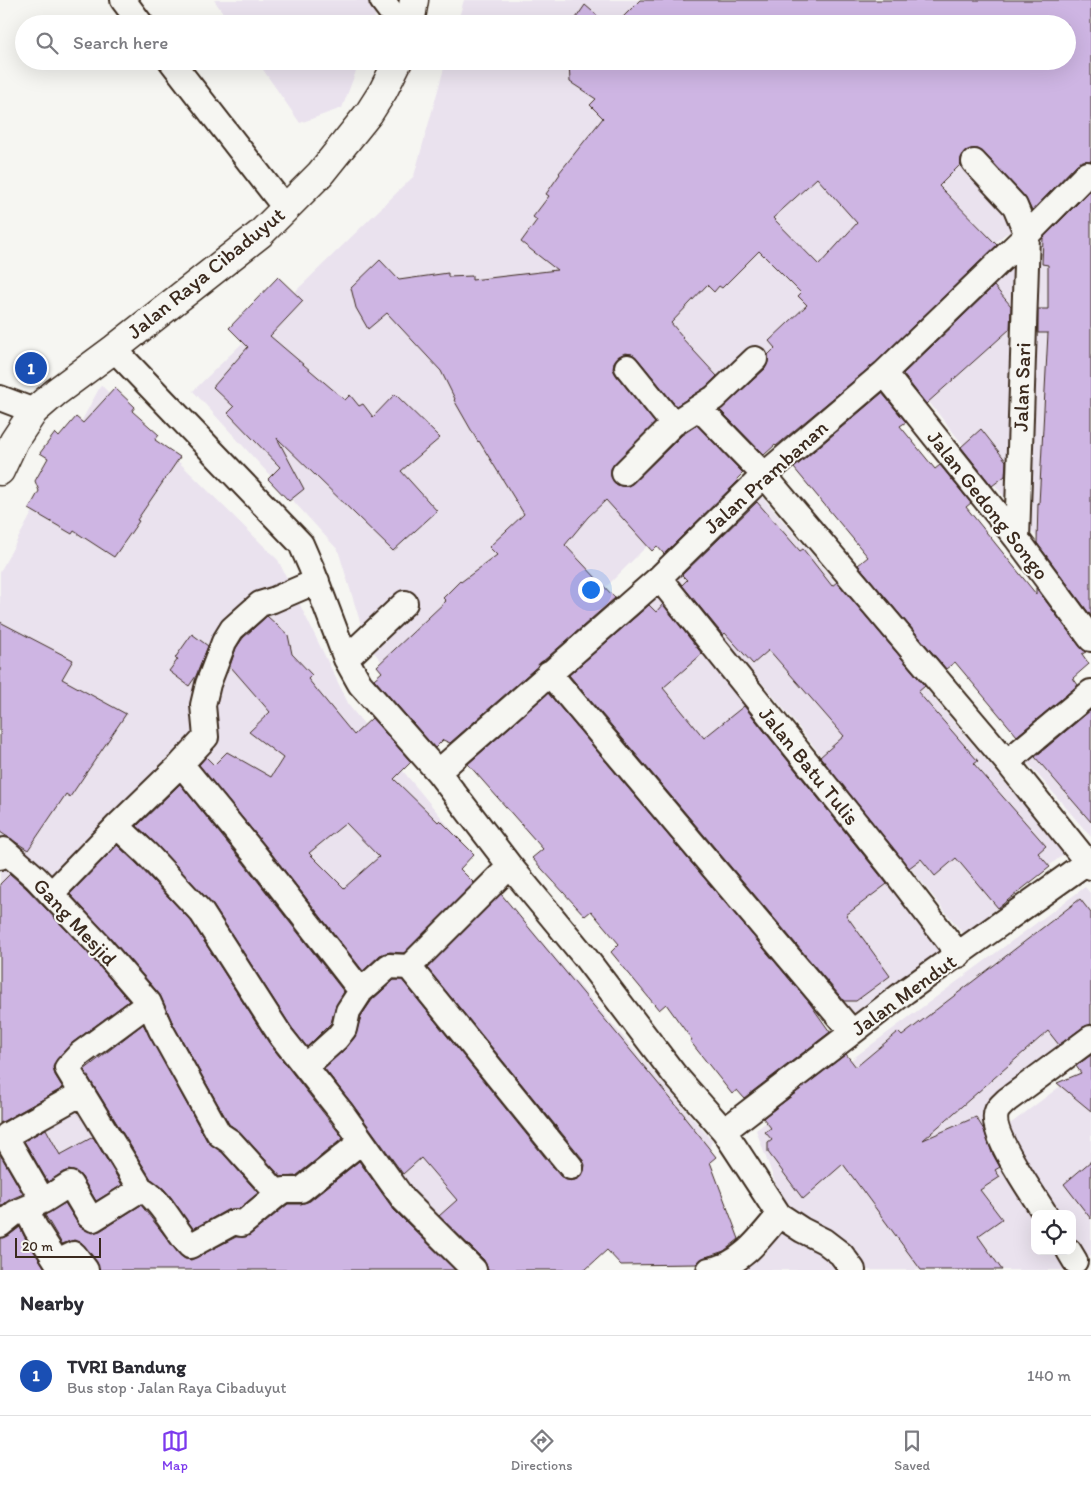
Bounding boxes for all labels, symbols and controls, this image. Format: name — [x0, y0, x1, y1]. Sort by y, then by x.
search box — [15, 15, 1076, 70]
icon: search — [33, 29, 61, 57]
text: Search here — [73, 31, 168, 54]
street label: Jalan Raya Cibaduyut — [122, 201, 290, 344]
street label: Jalan Sari — [1007, 342, 1036, 432]
pin: 1 — [15, 349, 47, 387]
street label: Jalan Prambanan — [699, 414, 833, 539]
street label: Jalan Gedong Songo — [922, 425, 1055, 584]
your location — [578, 577, 604, 603]
street label: Jalan Batu Tulis — [754, 701, 865, 830]
street label: Gang Mesjid — [28, 873, 122, 971]
street label: Jalan Mendut — [847, 948, 961, 1041]
map controls — [1031, 1210, 1076, 1255]
button: locate — [1031, 1210, 1076, 1255]
scale bar — [15, 1235, 101, 1258]
text: 20 m — [22, 1238, 53, 1255]
text: Nearby — [20, 1290, 84, 1315]
text: TVRI Bandung — [67, 1355, 186, 1378]
text: 1 — [32, 1366, 40, 1385]
text: 140 m — [1027, 1366, 1071, 1385]
text: Bus stop · Jalan Raya Cibaduyut — [67, 1378, 286, 1397]
tab: Map — [161, 1427, 189, 1474]
tab: Directions — [511, 1427, 572, 1474]
tab: Saved — [894, 1427, 930, 1474]

